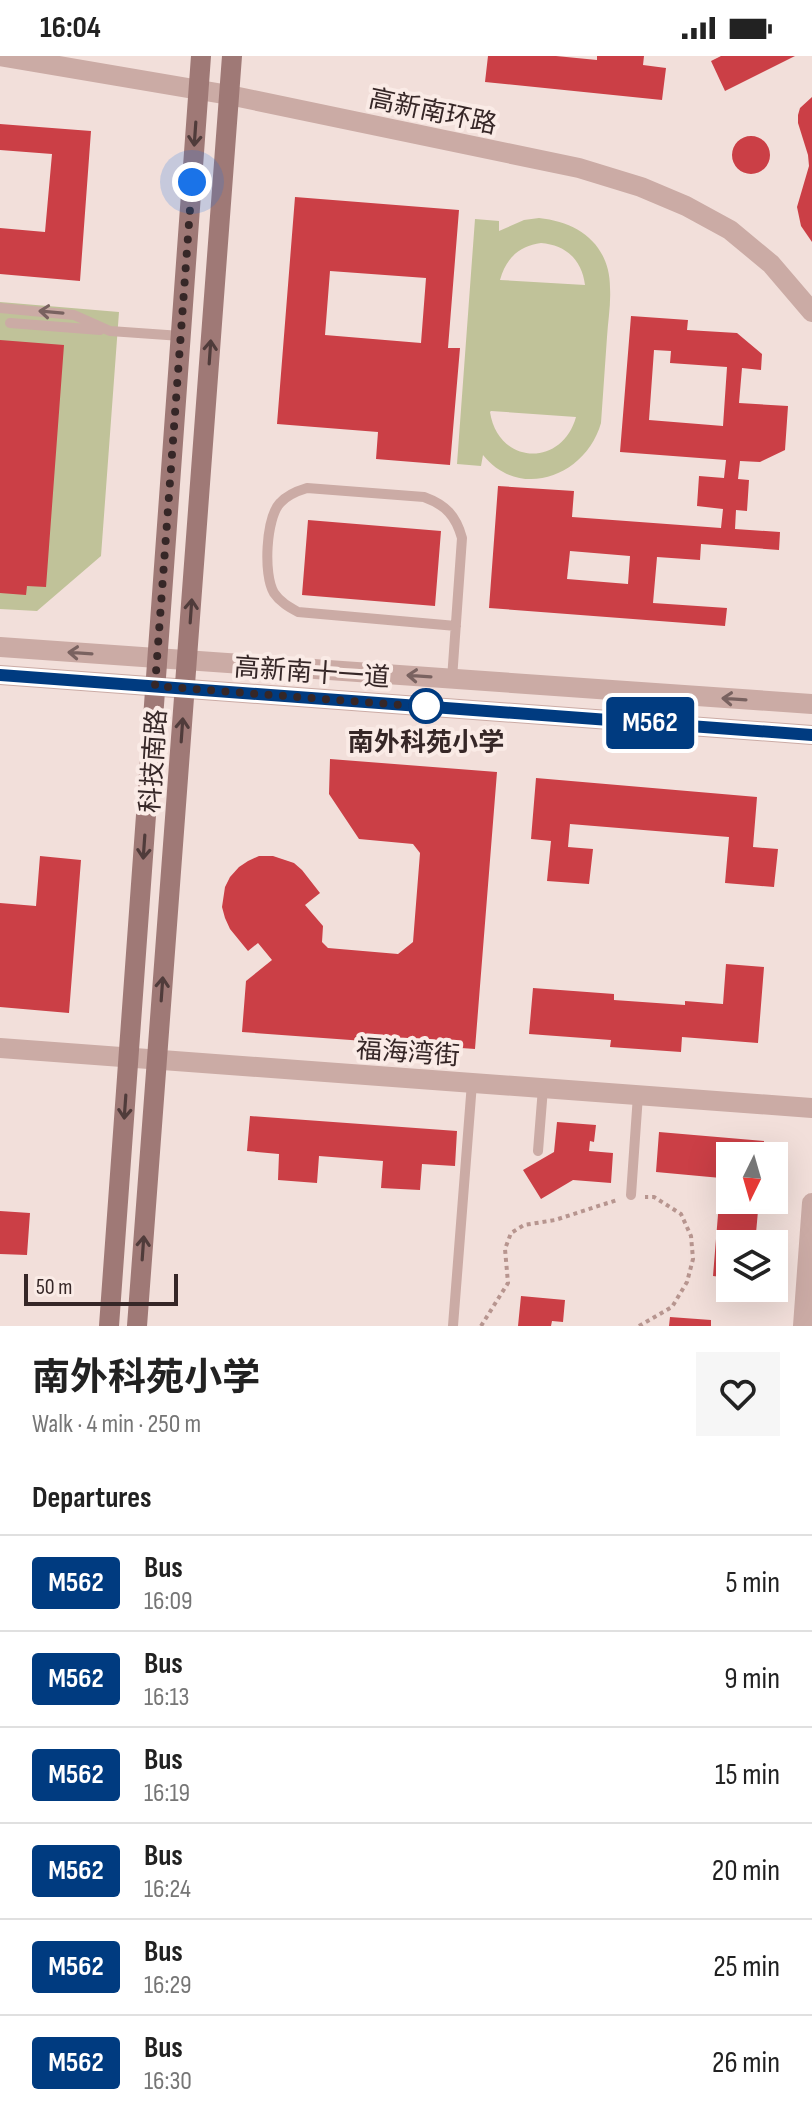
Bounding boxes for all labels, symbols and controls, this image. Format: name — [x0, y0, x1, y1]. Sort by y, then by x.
text: 16:04 — [40, 10, 101, 46]
street label: 高新南环路 — [366, 84, 499, 141]
one-way arrow — [187, 120, 202, 147]
your location — [172, 162, 212, 202]
one-way arrow — [38, 305, 65, 320]
one-way arrow — [203, 339, 218, 365]
one-way arrow — [183, 598, 198, 625]
one-way arrow — [67, 645, 94, 660]
street label: 高新南十一道 — [233, 653, 391, 694]
one-way arrow — [406, 668, 433, 683]
marker: 南外科苑小学 — [409, 689, 443, 723]
one-way arrow — [721, 691, 748, 706]
line badge: M562 — [594, 697, 706, 749]
text: M562 — [622, 706, 678, 739]
street label: 科技南路 — [135, 708, 174, 814]
one-way arrow — [175, 717, 190, 744]
place label: 南外科苑小学 — [348, 728, 504, 759]
one-way arrow — [136, 833, 151, 860]
one-way arrow — [155, 976, 170, 1003]
street label: 福海湾街 — [355, 1034, 461, 1073]
one-way arrow — [117, 1093, 132, 1120]
north arrow — [716, 1142, 788, 1214]
map controls — [716, 1142, 788, 1302]
button: layers — [716, 1230, 788, 1302]
one-way arrow — [136, 1235, 151, 1262]
scale bar — [24, 1270, 178, 1306]
text: 50 m — [36, 1274, 72, 1301]
button: heart — [696, 1352, 780, 1436]
text: 南外科苑小学 — [32, 1356, 260, 1401]
text: Walk · 4 min · 250 m — [32, 1409, 201, 1440]
text: Departures — [32, 1480, 152, 1516]
text: Bus — [144, 1550, 183, 1586]
text: 5 min — [726, 1565, 780, 1601]
text: M562 — [48, 1566, 104, 1599]
text: 16:09 — [144, 1586, 193, 1617]
text: Bus — [144, 1646, 183, 1682]
text: 9 min — [724, 1661, 780, 1697]
text: M562 — [48, 1662, 104, 1695]
text: 16:13 — [144, 1682, 189, 1713]
text: Bus — [144, 1742, 183, 1778]
text: 15 min — [715, 1757, 780, 1793]
text: M562 — [48, 1758, 104, 1791]
text: 16:19 — [144, 1778, 190, 1809]
text: Bus — [144, 1838, 183, 1874]
text: 20 min — [712, 1853, 780, 1889]
text: M562 — [48, 1854, 104, 1887]
text: 16:24 — [144, 1874, 191, 1905]
text: Bus — [144, 1934, 183, 1970]
text: 25 min — [713, 1949, 780, 1985]
text: M562 — [48, 1950, 104, 1983]
text: 16:29 — [144, 1970, 192, 2001]
text: Bus — [144, 2030, 183, 2066]
text: 26 min — [712, 2045, 780, 2081]
text: M562 — [48, 2046, 104, 2079]
text: 16:30 — [144, 2066, 192, 2097]

